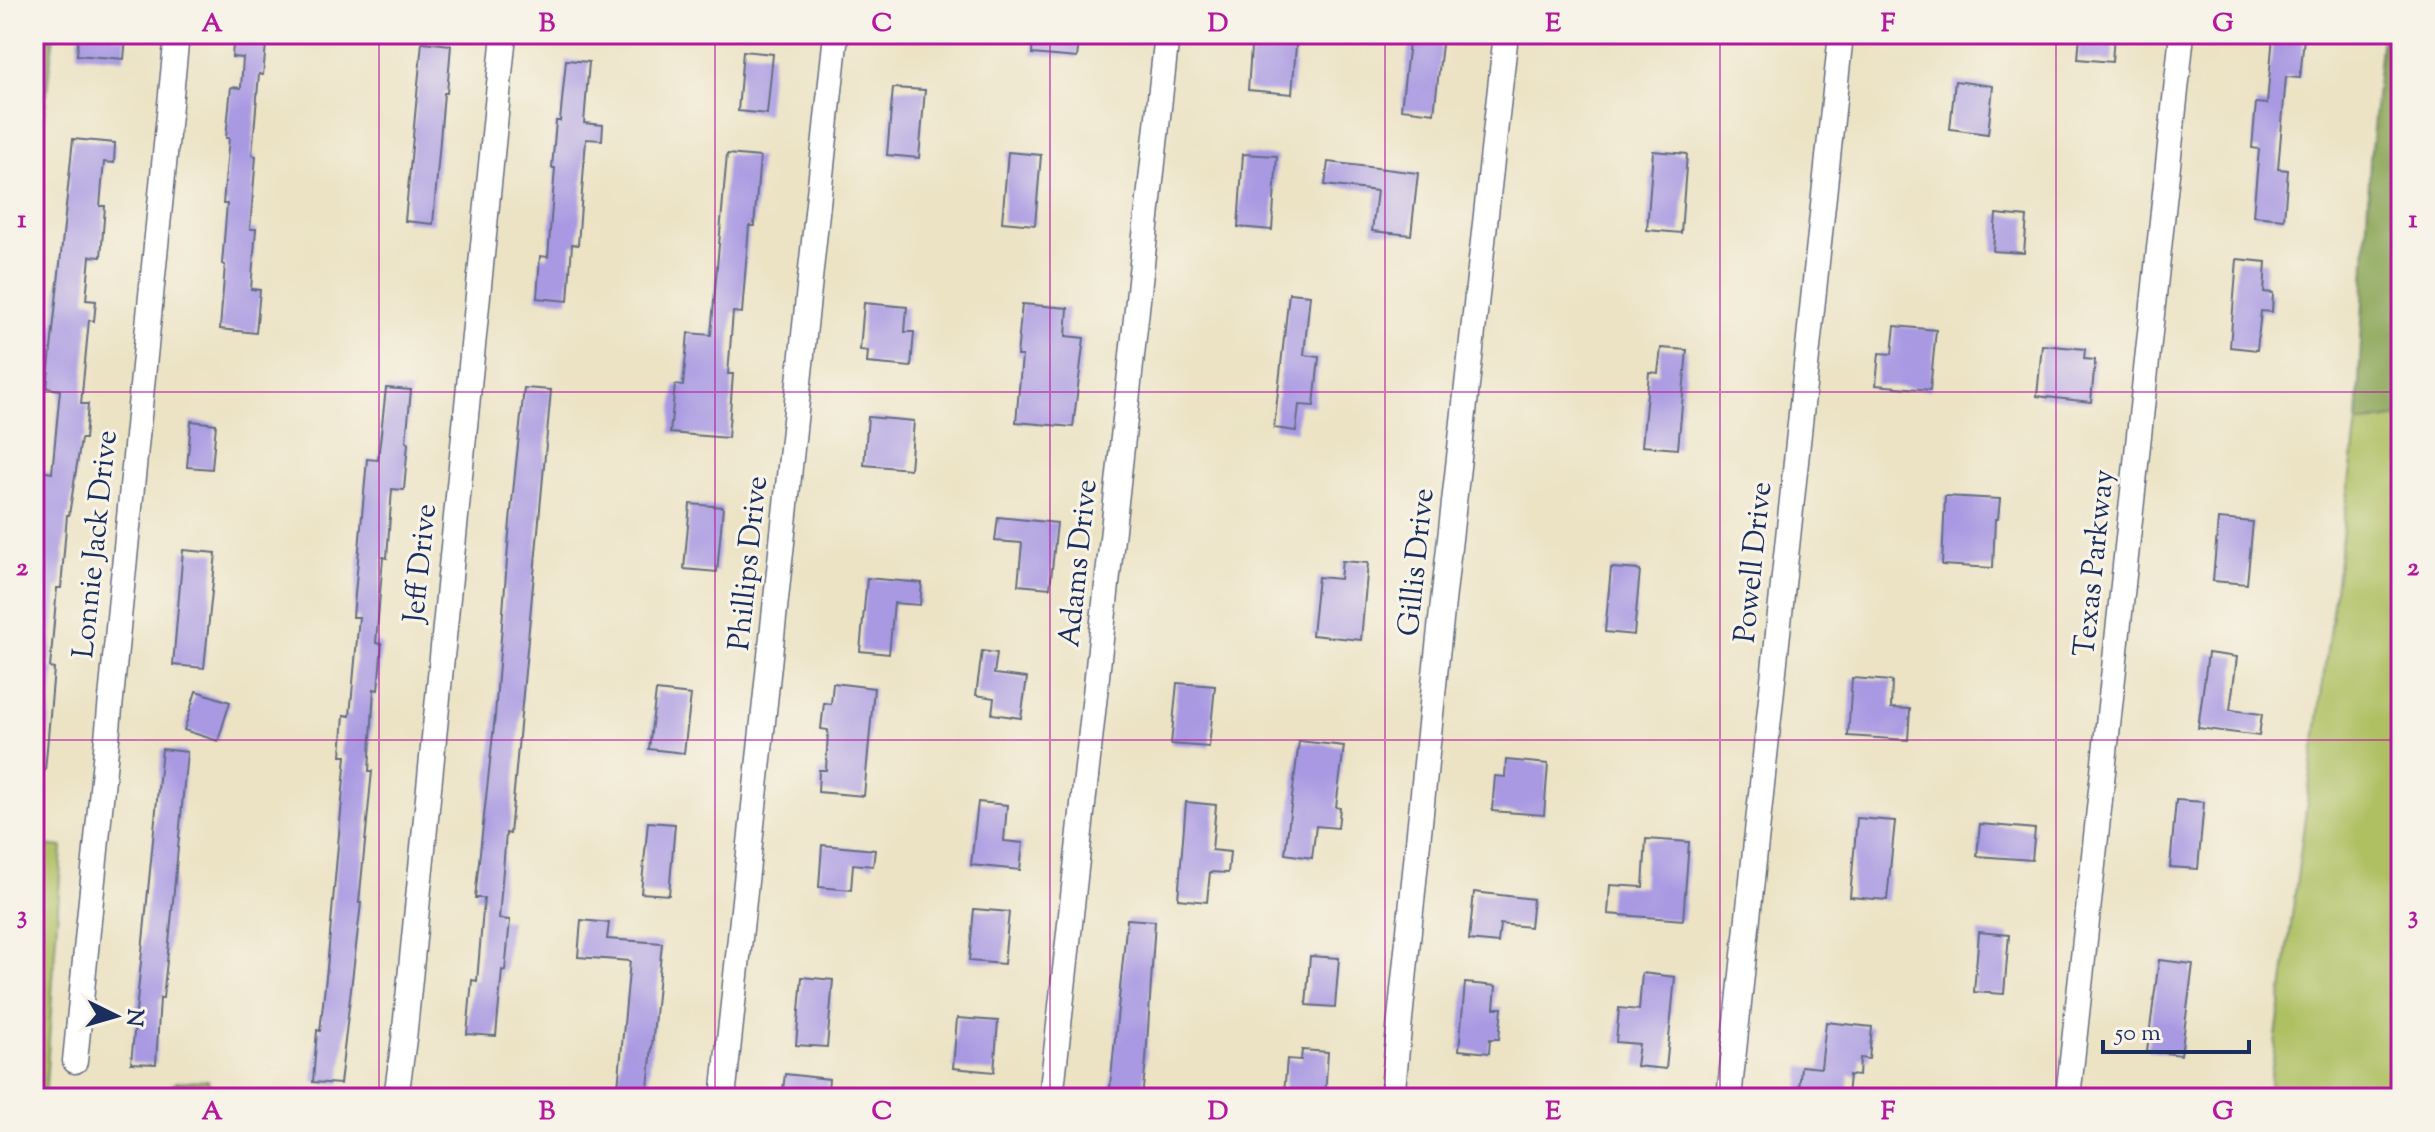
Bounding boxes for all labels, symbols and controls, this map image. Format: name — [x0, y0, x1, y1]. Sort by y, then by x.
text: A — [201, 6, 223, 43]
text: B — [539, 6, 556, 43]
text: C — [872, 6, 892, 43]
text: D — [1208, 6, 1228, 43]
text: E — [1545, 6, 1561, 43]
text: F — [1881, 6, 1896, 43]
text: G — [2212, 6, 2234, 43]
text: 1 — [18, 202, 27, 239]
text: 1 — [2409, 202, 2418, 239]
street label: Lonnie Jack Drive — [63, 428, 130, 660]
street label: Texas Parkway — [2064, 467, 2127, 659]
street label: Phillips Drive — [719, 474, 780, 653]
street label: Adams Drive — [1049, 477, 1110, 649]
street label: Powell Drive — [1725, 480, 1784, 645]
street label: Gillis Drive — [1388, 486, 1447, 638]
street label: Jeff Drive — [394, 502, 449, 627]
text: 2 — [16, 550, 29, 587]
text: 2 — [2407, 550, 2420, 587]
text: 3 — [17, 898, 27, 935]
text: 3 — [2408, 898, 2418, 935]
north arrow — [76, 976, 156, 1056]
scale bar — [2103, 1004, 2249, 1054]
text: N — [116, 1007, 150, 1028]
text: 50 m — [2113, 1017, 2161, 1051]
text: A — [201, 1094, 223, 1131]
text: B — [539, 1094, 556, 1131]
text: C — [872, 1094, 892, 1131]
text: D — [1208, 1094, 1228, 1131]
text: E — [1545, 1094, 1561, 1131]
text: F — [1881, 1094, 1896, 1131]
text: G — [2212, 1094, 2234, 1131]

